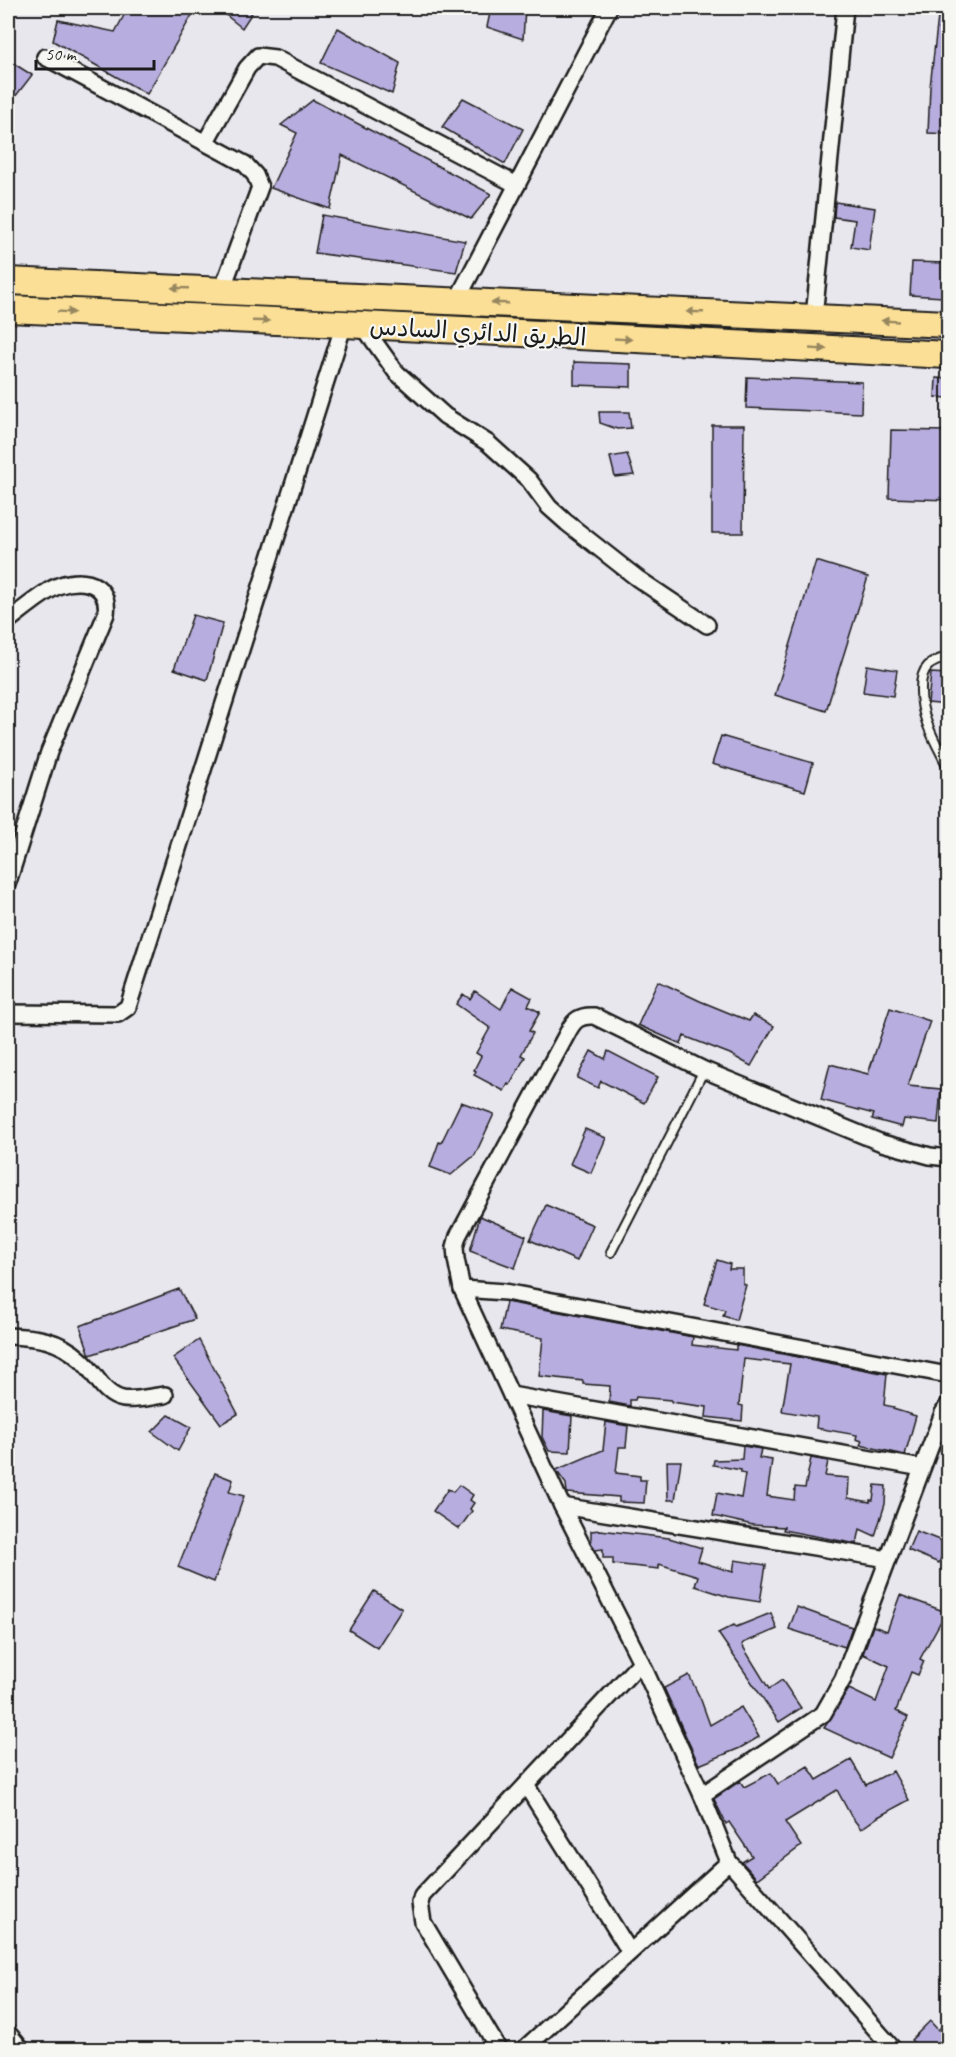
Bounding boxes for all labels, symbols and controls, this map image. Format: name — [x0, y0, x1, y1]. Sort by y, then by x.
scale bar — [36, 33, 154, 71]
text: 50 m — [45, 43, 78, 65]
one-way arrow — [170, 284, 189, 293]
one-way arrow — [491, 299, 510, 308]
one-way arrow — [56, 307, 75, 316]
one-way arrow — [686, 307, 705, 316]
street label: الطريق الدائري السادس — [369, 311, 587, 355]
one-way arrow — [251, 316, 270, 325]
one-way arrow — [881, 317, 900, 326]
one-way arrow — [614, 335, 633, 344]
one-way arrow — [809, 344, 828, 353]

